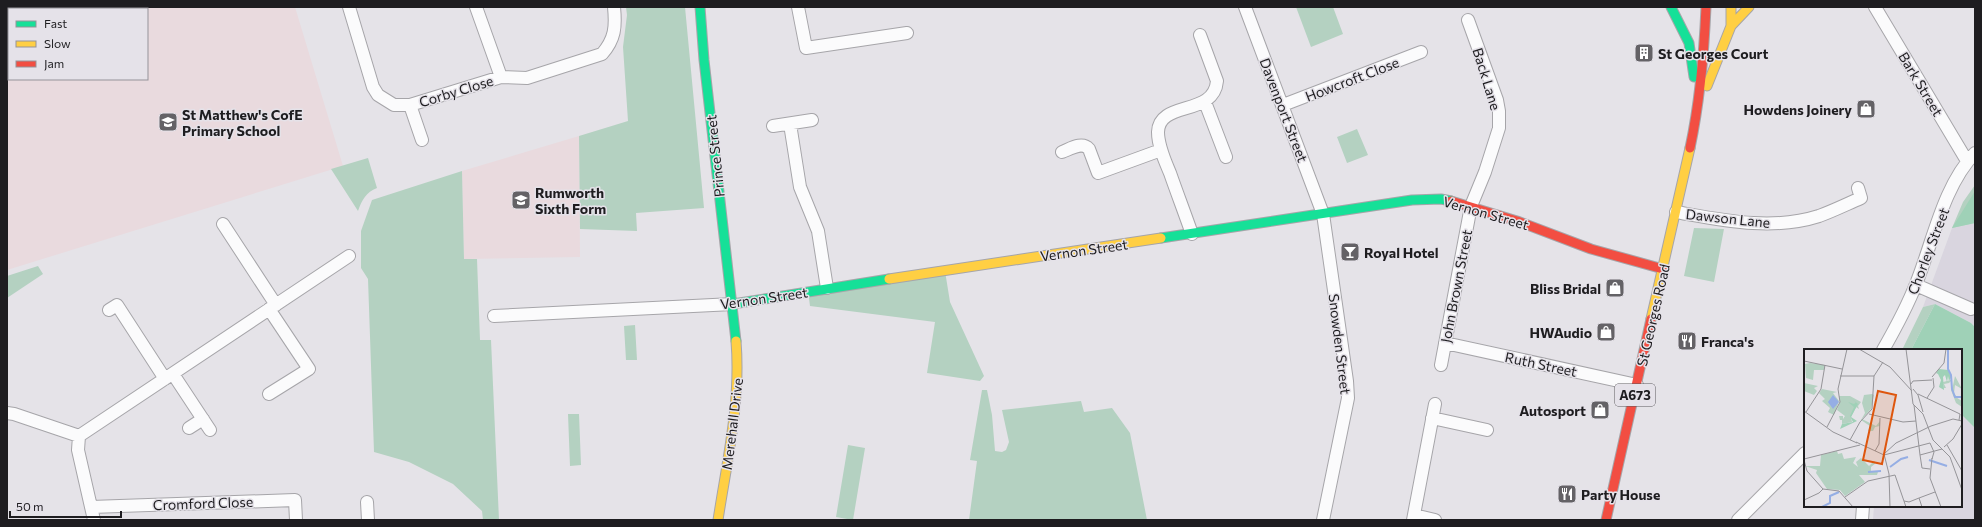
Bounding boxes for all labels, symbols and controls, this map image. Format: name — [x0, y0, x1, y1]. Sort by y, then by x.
legend — [8, 8, 148, 80]
text: Fast — [44, 16, 67, 30]
text: Slow — [44, 36, 71, 50]
building icon: St Georges Court — [1633, 42, 1655, 64]
place label: St Georges Court — [1658, 45, 1768, 62]
street label: Back Lane — [1469, 46, 1505, 112]
street label: Bark Street — [1895, 49, 1947, 119]
street label: Howcroft Close — [1303, 53, 1401, 105]
text: Jam — [44, 56, 64, 71]
street label: Davenport Street — [1256, 56, 1312, 165]
street label: Corby Close — [417, 72, 495, 110]
shop icon: Howdens Joinery — [1855, 98, 1877, 120]
place label: Howdens Joinery — [1744, 101, 1852, 118]
place label: St Matthew's CofE Primary School — [182, 106, 303, 139]
school or university icon: St Matthew's CofE Primary School — [157, 111, 179, 133]
street label: Prince Street — [702, 114, 728, 198]
place label: Rumworth Sixth Form — [535, 184, 606, 217]
school or university icon: Rumworth Sixth Form — [510, 189, 532, 211]
street label: Vernon Street — [1441, 193, 1531, 233]
street label: Dawson Lane — [1685, 205, 1771, 231]
street label: Chorley Street — [1904, 205, 1952, 297]
street label: John Brown Street — [1437, 228, 1475, 344]
street label: Vernon Street — [1039, 235, 1129, 265]
bar icon: Royal Hotel — [1339, 241, 1361, 263]
place label: Royal Hotel — [1364, 244, 1439, 261]
street label: St Georges Road — [1633, 262, 1673, 368]
shop icon: Bliss Bridal — [1604, 277, 1626, 299]
place label: Bliss Bridal — [1530, 280, 1601, 297]
street label: Vernon Street — [719, 283, 809, 313]
street label: Snowden Street — [1325, 293, 1355, 395]
shop icon: HWAudio — [1595, 321, 1617, 343]
place label: HWAudio — [1530, 324, 1592, 341]
restaurant icon: Franca's — [1676, 330, 1698, 352]
place label: Franca's — [1701, 333, 1754, 350]
street label: Ruth Street — [1503, 348, 1579, 380]
inset map — [1804, 349, 1962, 507]
street label: Merehall Drive — [718, 377, 746, 471]
road number: A673 — [1615, 384, 1655, 406]
shop icon: Autosport — [1589, 399, 1611, 421]
place label: Autosport — [1519, 402, 1586, 419]
restaurant icon: Party House — [1556, 483, 1578, 505]
place label: Party House — [1581, 486, 1660, 503]
scale bar — [10, 493, 121, 519]
street label: Cromford Close — [153, 493, 253, 513]
text: 50 m — [16, 499, 44, 513]

